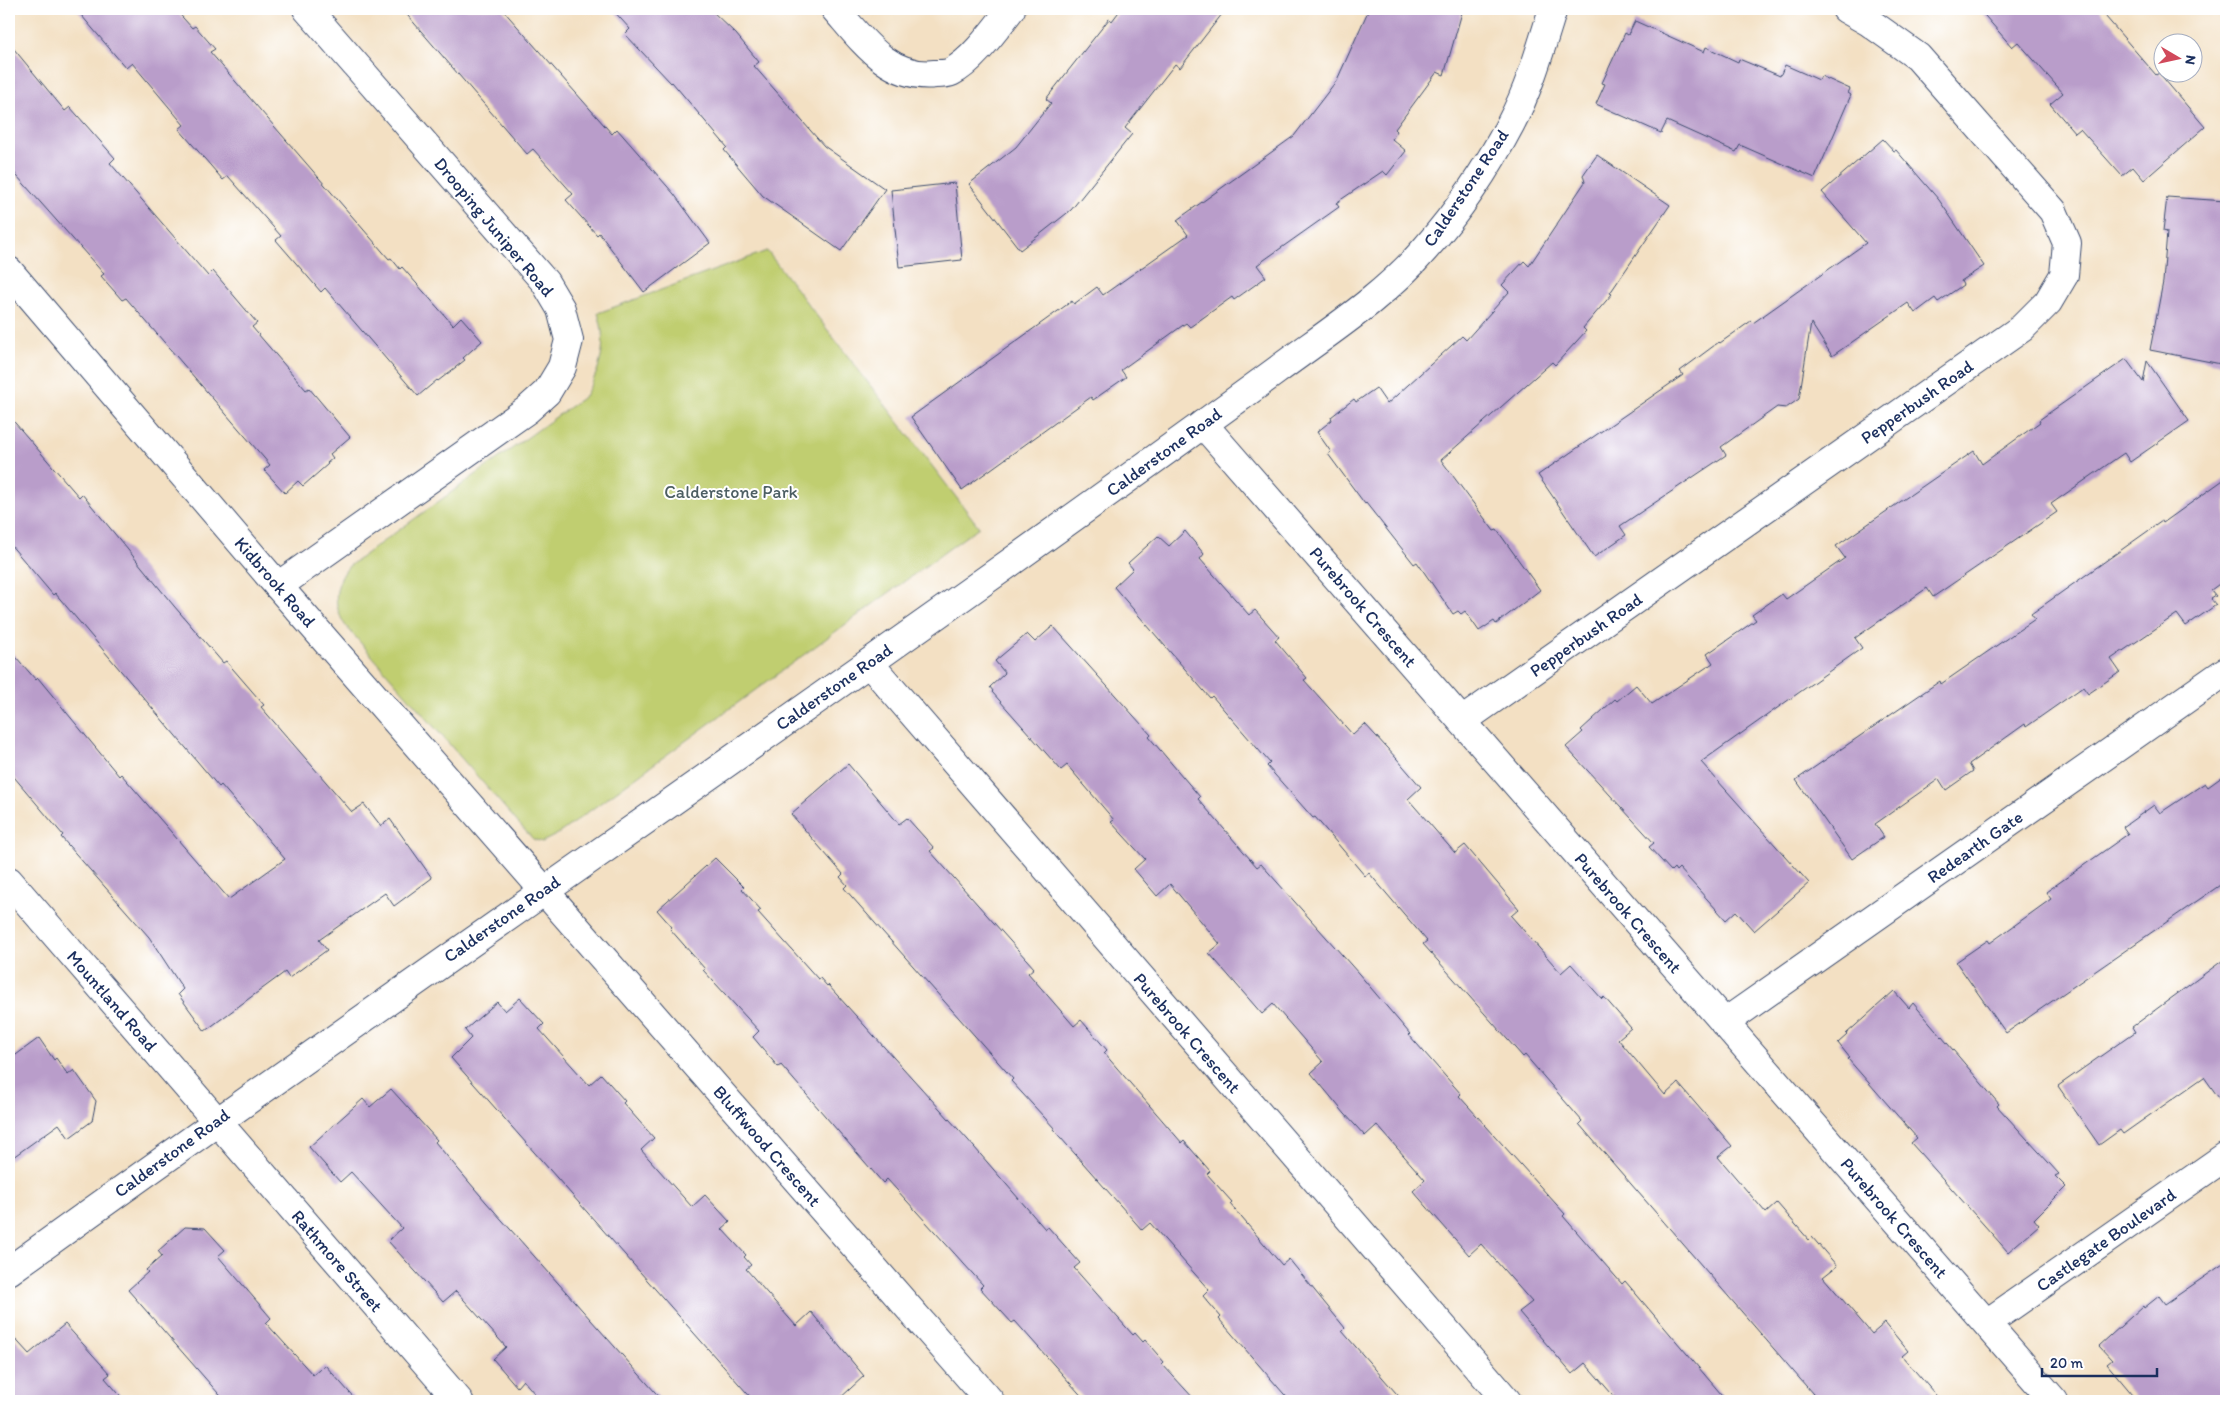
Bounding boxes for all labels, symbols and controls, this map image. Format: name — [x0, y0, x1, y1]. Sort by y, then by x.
north arrow — [2152, 32, 2202, 82]
text: N — [2181, 54, 2199, 66]
street label: Calderstone Road — [1418, 125, 1514, 251]
street label: Drooping Juniper Road — [429, 153, 559, 301]
street label: Pepperbush Road — [1857, 355, 1977, 449]
street label: Calderstone Road — [1102, 403, 1226, 501]
park label: Calderstone Park — [664, 481, 798, 503]
street label: Kidbrook Road — [230, 532, 320, 632]
street label: Purebrook Crescent — [1305, 542, 1422, 672]
street label: Pepperbush Road — [1526, 588, 1646, 682]
street label: Calderstone Road — [771, 639, 897, 735]
street label: Redearth Gate — [1923, 806, 2027, 888]
street label: Purebrook Crescent — [1570, 848, 1687, 978]
street label: Calderstone Road — [439, 871, 565, 967]
street label: Mountland Road — [62, 946, 162, 1056]
street label: Purebrook Crescent — [1129, 968, 1246, 1098]
street label: Bluffwood Crescent — [708, 1081, 826, 1211]
street label: Calderstone Road — [110, 1104, 234, 1202]
street label: Purebrook Crescent — [1836, 1153, 1953, 1283]
street label: Castlegate Boulevard — [2032, 1183, 2180, 1296]
street label: Rathmore Street — [287, 1205, 388, 1317]
scale bar — [2042, 1345, 2158, 1377]
text: 20 m — [2050, 1354, 2084, 1372]

